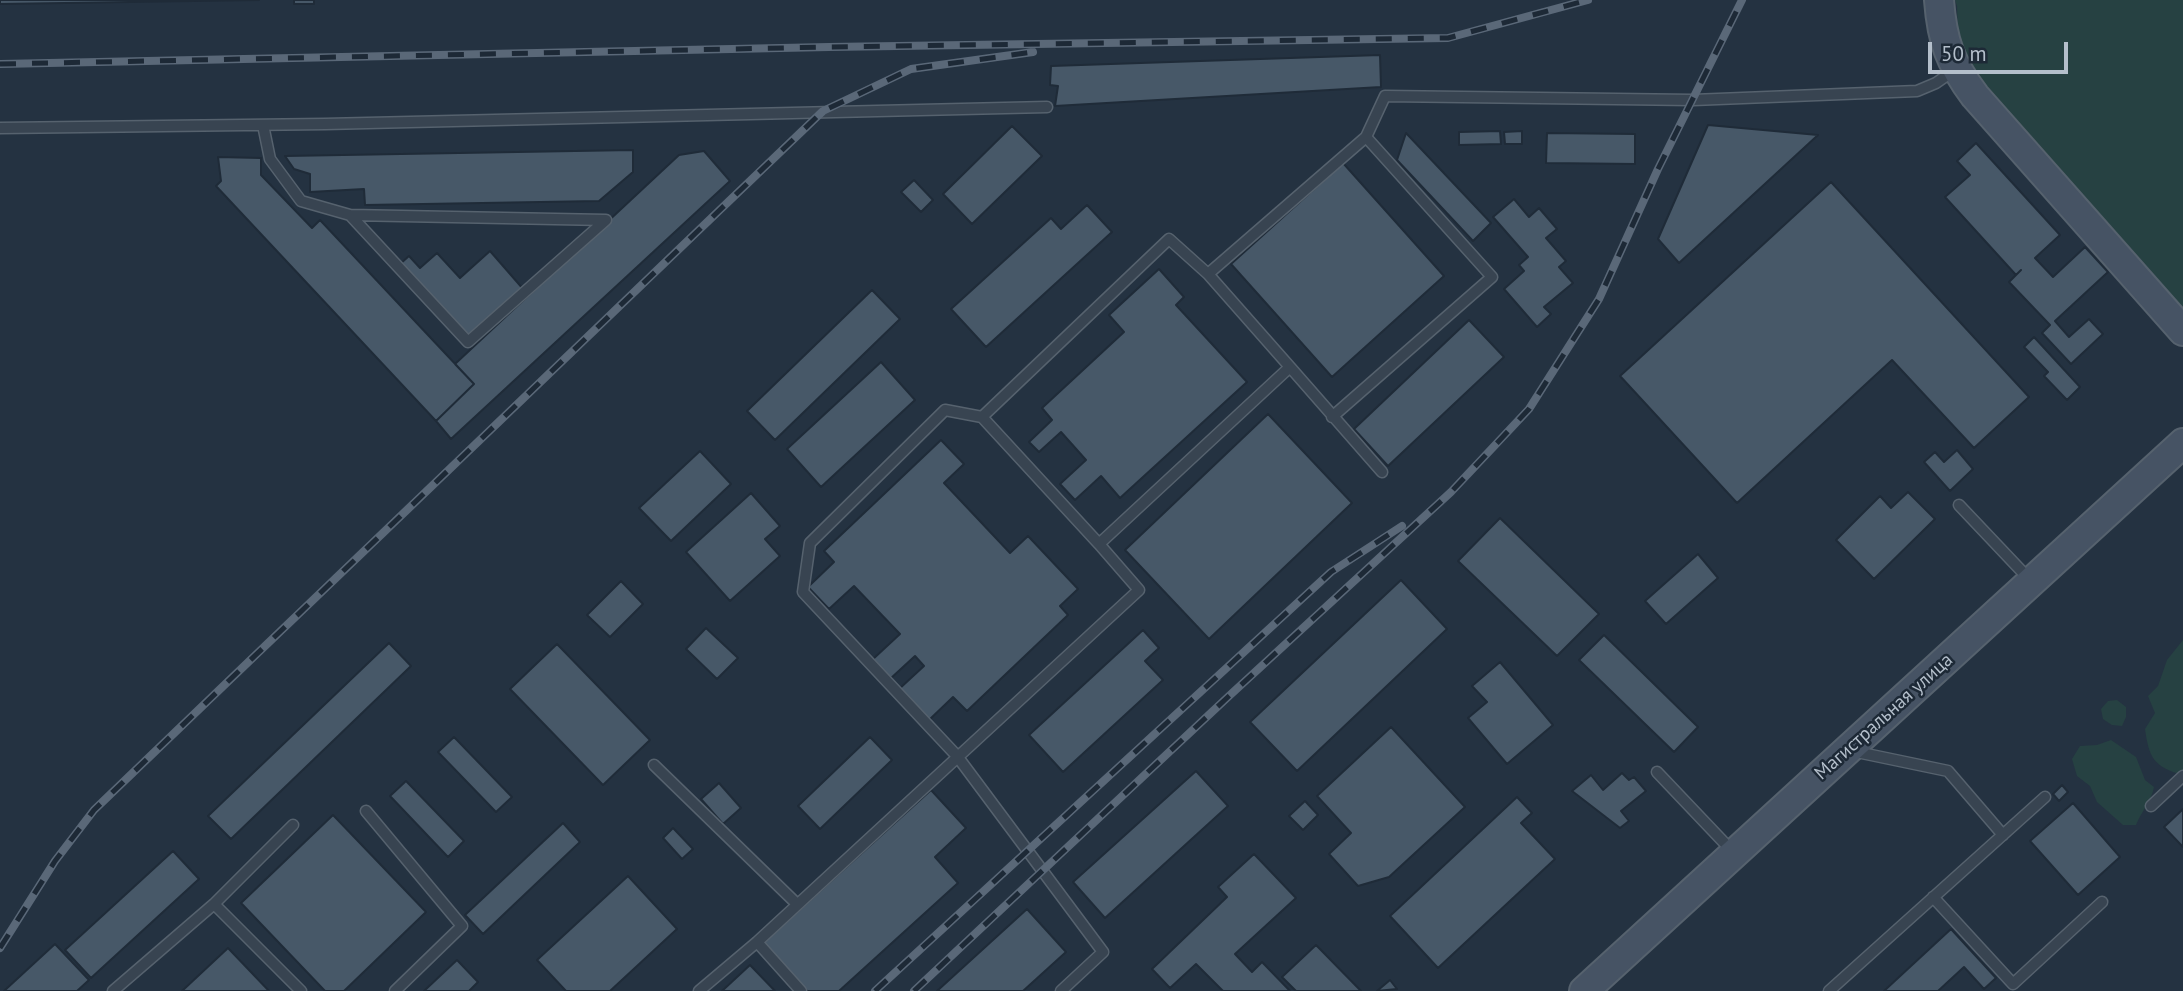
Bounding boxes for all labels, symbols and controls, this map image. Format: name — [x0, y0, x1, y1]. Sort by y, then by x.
scale bar — [1931, 28, 2071, 72]
text: 50 m — [1941, 40, 1987, 67]
street label: Магистральная улица — [1810, 649, 1958, 785]

